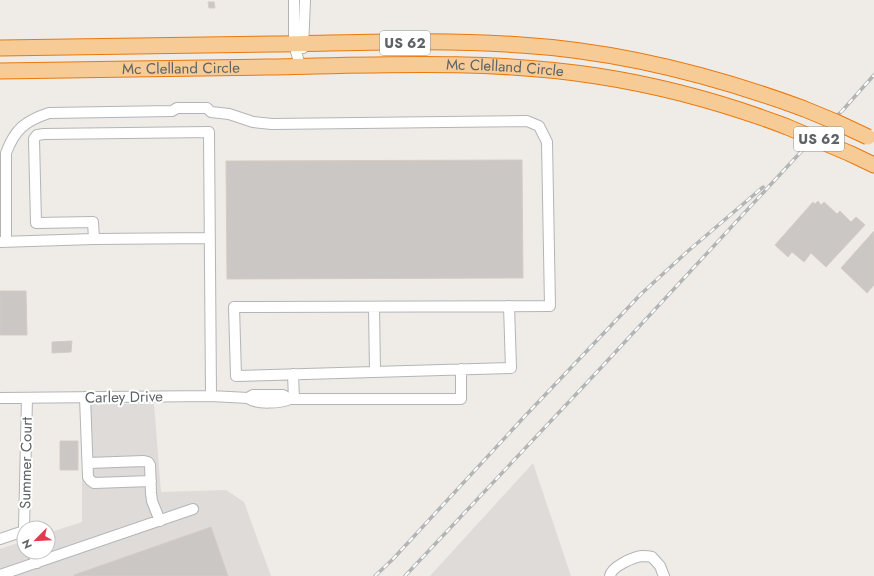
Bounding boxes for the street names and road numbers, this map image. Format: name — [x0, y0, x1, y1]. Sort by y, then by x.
road number: US 62 — [380, 31, 430, 55]
street label: Mc Clelland Circle — [446, 54, 565, 82]
street label: Mc Clelland Circle — [122, 57, 240, 80]
road number: US 62 — [794, 127, 844, 151]
street label: Carley Drive — [85, 385, 163, 409]
street label: Summer Court — [14, 416, 38, 509]

